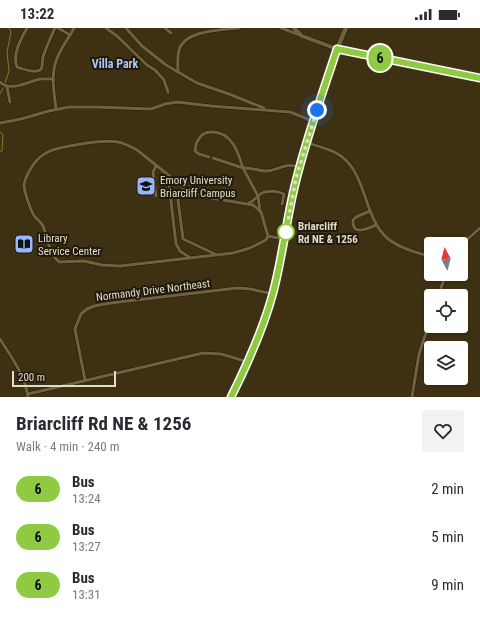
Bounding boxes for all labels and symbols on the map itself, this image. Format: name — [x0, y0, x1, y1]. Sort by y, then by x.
line badge: 6 — [367, 45, 393, 71]
district label: Villa Park — [92, 57, 139, 71]
your location — [307, 100, 327, 120]
place label: Emory University Briarcliff Campus — [160, 174, 236, 200]
school or university icon: Emory University Briarcliff Campus — [135, 175, 157, 197]
place label: Briarcliff Rd NE & 1256 — [298, 220, 358, 246]
marker: Briarcliff Rd NE & 1256 — [277, 223, 295, 241]
place label: Library Service Center — [38, 232, 101, 258]
library icon: Library Service Center — [13, 233, 35, 255]
north arrow — [424, 237, 468, 281]
street label: Normandy Drive Northeast — [95, 277, 211, 304]
scale bar — [12, 369, 116, 388]

